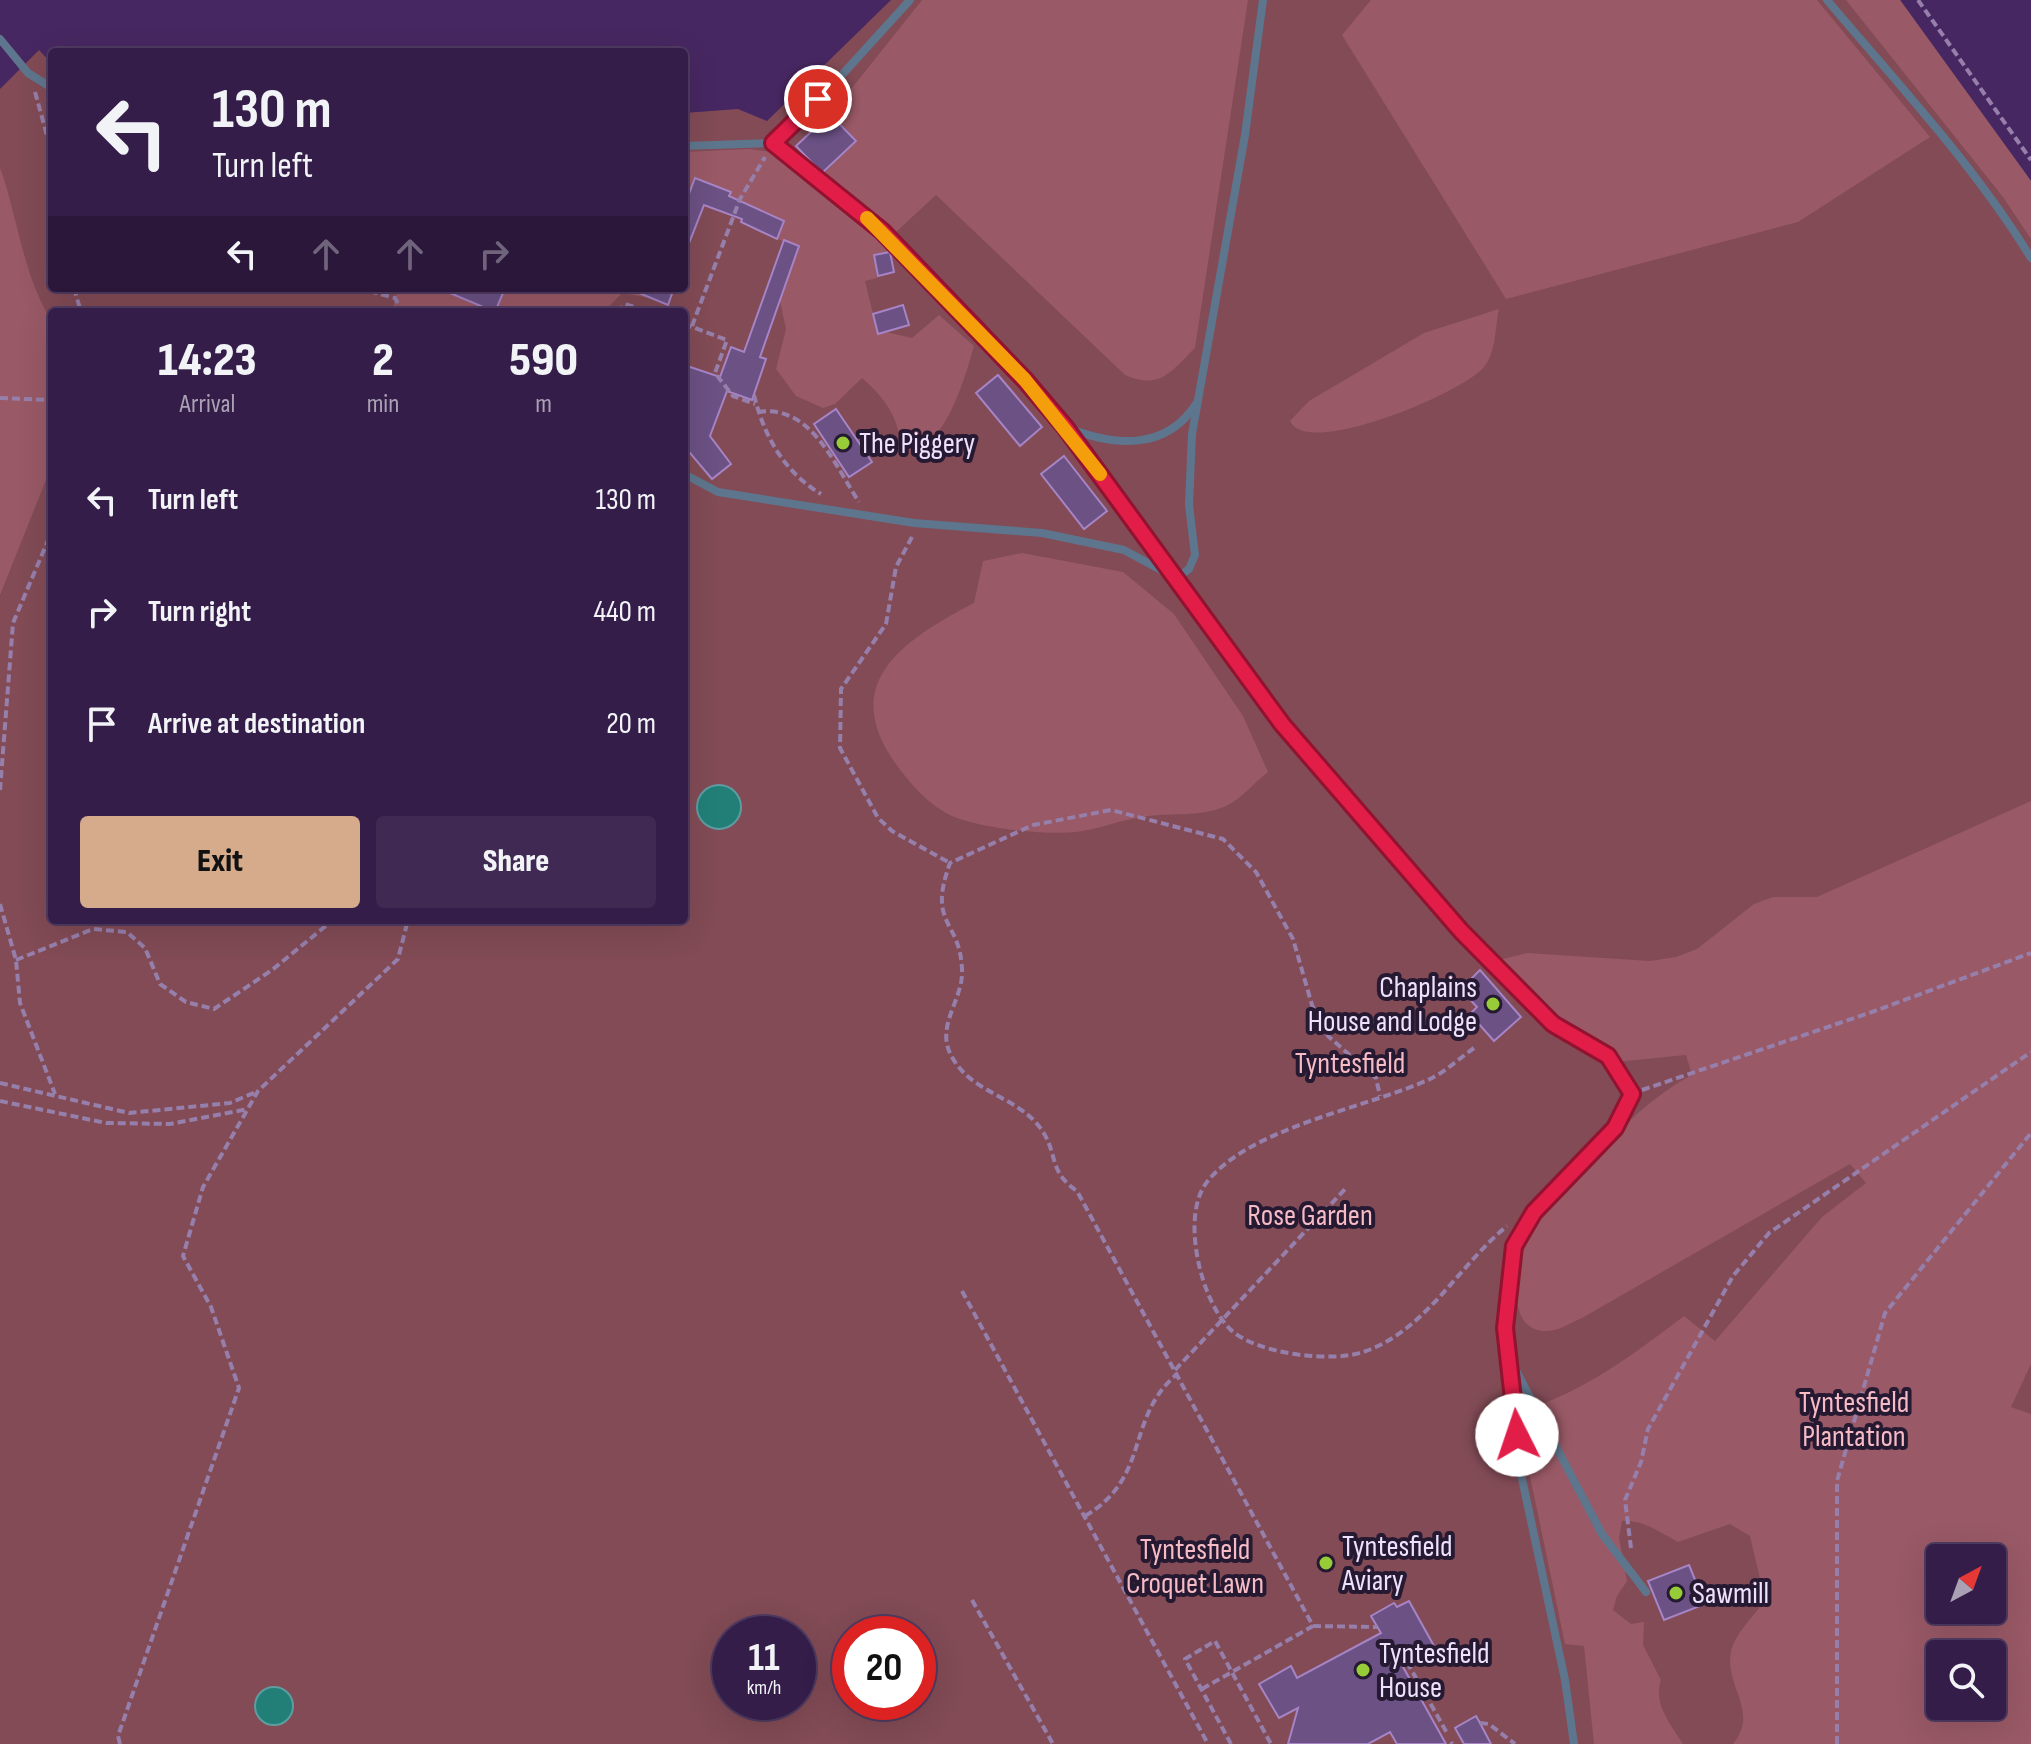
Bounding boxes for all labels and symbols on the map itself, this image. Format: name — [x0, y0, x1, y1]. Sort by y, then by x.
pin — [784, 65, 852, 133]
place label: The Piggery — [859, 426, 976, 462]
marker: The Piggery — [834, 434, 852, 452]
place label: Chaplains House and Lodge — [1308, 970, 1477, 1040]
marker: Chaplains House and Lodge — [1484, 995, 1502, 1013]
park label: Tyntesfield — [1295, 1046, 1405, 1082]
park label: Rose Garden — [1247, 1198, 1373, 1234]
park label: Tyntesfield Plantation — [1799, 1385, 1909, 1455]
position arrow — [1475, 1393, 1559, 1477]
place label: Tyntesfield Aviary — [1341, 1529, 1453, 1599]
park label: Tyntesfield Croquet Lawn — [1126, 1532, 1264, 1602]
north arrow — [1926, 1544, 2006, 1624]
marker: Tyntesfield Aviary — [1317, 1554, 1335, 1572]
place label: Sawmill — [1692, 1576, 1769, 1612]
marker: Sawmill — [1667, 1584, 1685, 1602]
speed limit sign: 20 — [832, 1616, 936, 1720]
place label: Tyntesfield House — [1379, 1636, 1490, 1706]
marker: Tyntesfield House — [1354, 1661, 1372, 1679]

